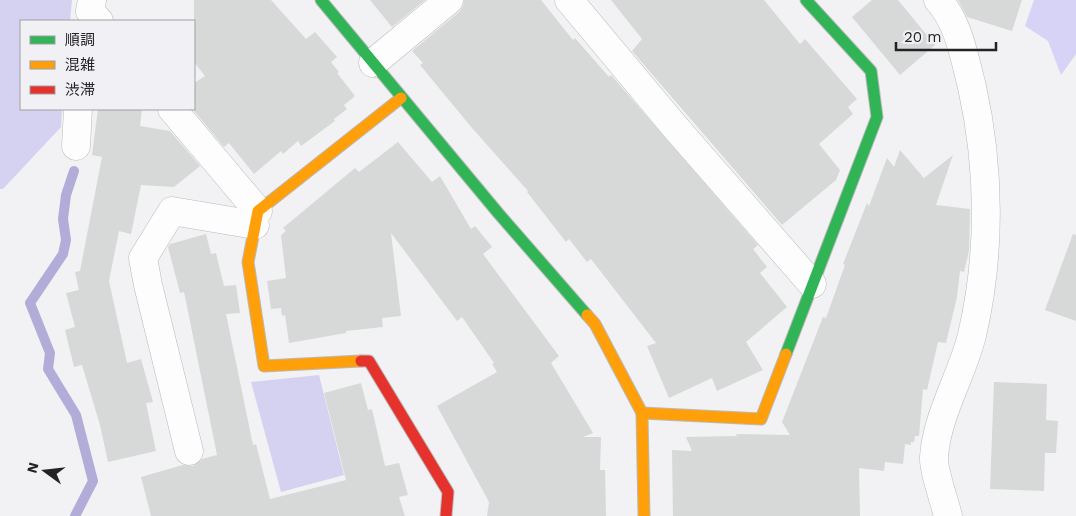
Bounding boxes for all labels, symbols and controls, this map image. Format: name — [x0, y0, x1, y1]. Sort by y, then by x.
legend — [20, 20, 195, 110]
scale bar — [896, 20, 996, 52]
text: 20 m — [904, 28, 942, 46]
text: 順調 — [65, 31, 95, 49]
text: 混雑 — [65, 56, 95, 74]
text: 渋滞 — [65, 81, 95, 99]
north arrow — [20, 446, 70, 496]
text: N — [23, 461, 42, 475]

